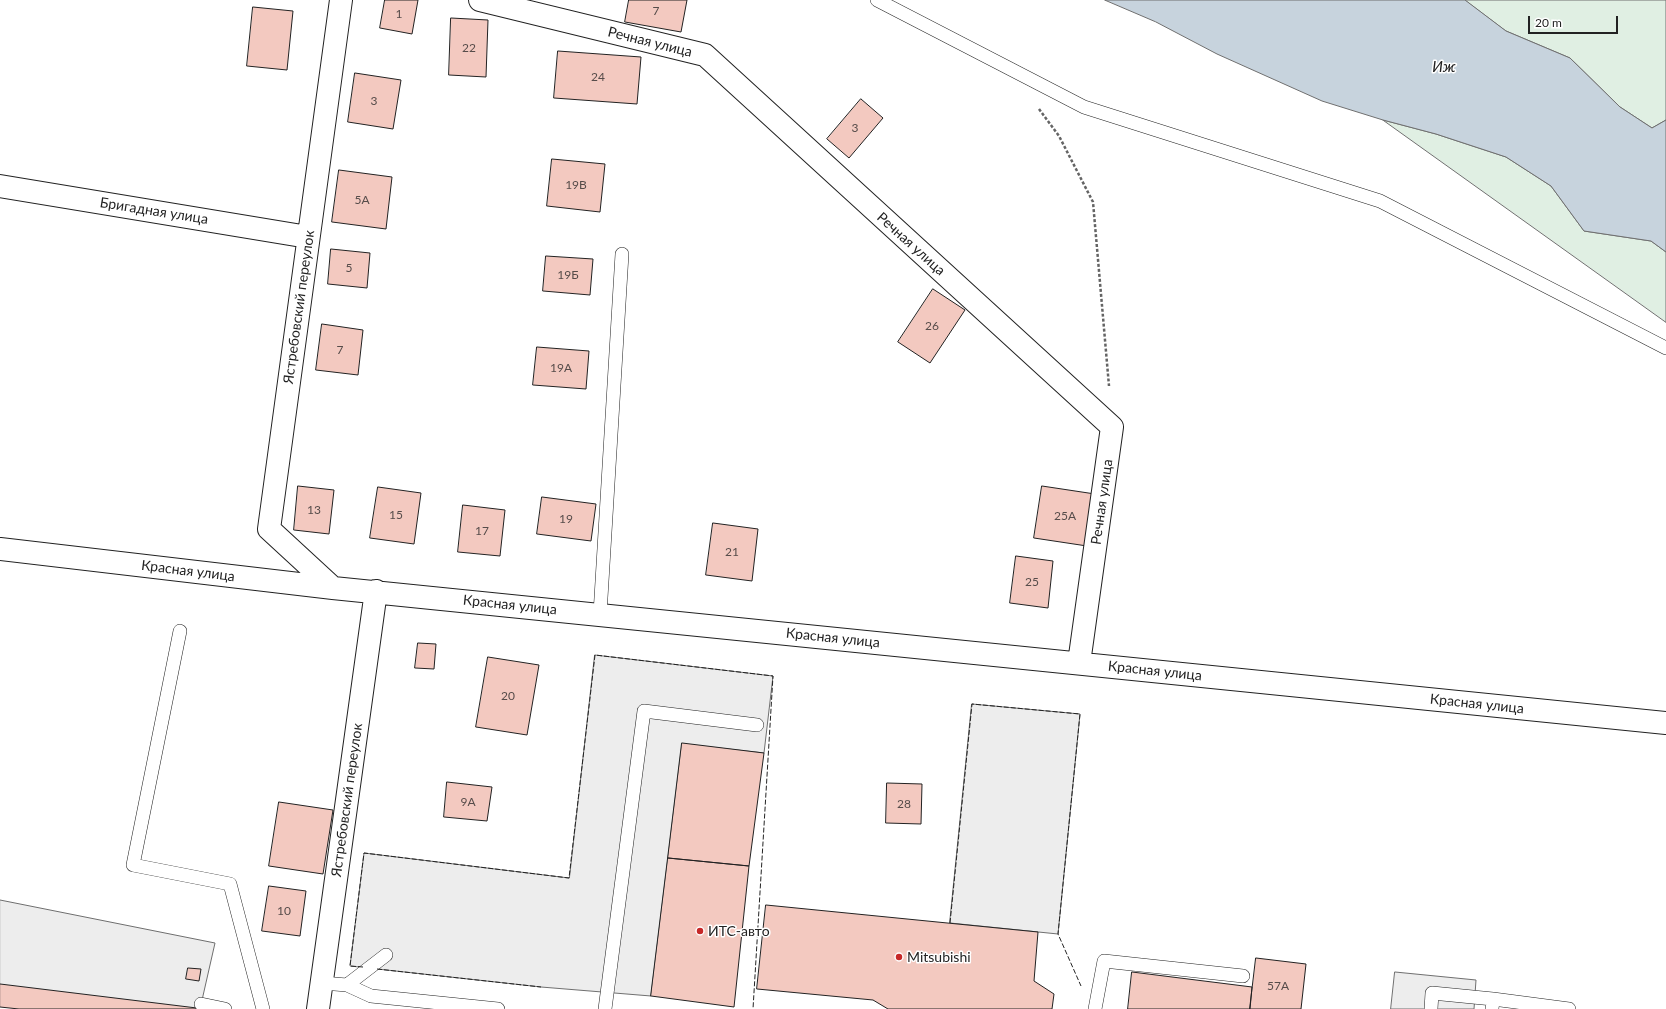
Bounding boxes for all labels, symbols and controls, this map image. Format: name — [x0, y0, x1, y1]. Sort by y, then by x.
house number: 7 — [653, 4, 659, 18]
house number: 1 — [396, 7, 402, 21]
scale bar — [1530, 8, 1620, 34]
text: 20 m — [1535, 15, 1562, 30]
street label: Речная улица — [606, 23, 694, 61]
house number: 22 — [462, 41, 476, 55]
water label: Иж — [1432, 58, 1456, 76]
house number: 24 — [591, 70, 605, 84]
house number: 3 — [371, 94, 377, 108]
house number: 3 — [852, 121, 858, 135]
house number: 19В — [565, 178, 587, 192]
house number: 5А — [354, 193, 370, 207]
street label: Бригадная улица — [99, 194, 209, 228]
street label: Речная улица — [873, 209, 949, 279]
street label: Ястребовский переулок — [280, 229, 318, 385]
house number: 5 — [346, 261, 352, 275]
house number: 19Б — [557, 268, 579, 282]
house number: 26 — [925, 319, 939, 333]
house number: 7 — [337, 343, 343, 357]
house number: 19А — [550, 361, 572, 375]
street label: Речная улица — [1088, 458, 1116, 546]
house number: 13 — [307, 503, 321, 517]
house number: 15 — [389, 508, 403, 522]
house number: 25А — [1054, 509, 1076, 523]
house number: 19 — [559, 512, 573, 526]
house number: 17 — [475, 524, 489, 538]
house number: 21 — [725, 545, 739, 559]
street label: Красная улица — [140, 557, 236, 585]
house number: 25 — [1025, 575, 1039, 589]
street label: Красная улица — [462, 592, 558, 618]
street label: Красная улица — [785, 625, 881, 651]
street label: Красная улица — [1107, 658, 1203, 684]
house number: 20 — [501, 689, 515, 703]
street label: Красная улица — [1429, 691, 1525, 717]
street label: Ястребовский переулок — [328, 722, 366, 878]
house number: 9А — [460, 795, 476, 809]
house number: 28 — [897, 797, 911, 811]
house number: 10 — [277, 904, 291, 918]
place label: ИТС-авто — [708, 923, 770, 939]
marker: ИТС-авто — [695, 926, 705, 936]
place label: Mitsubishi — [907, 949, 971, 965]
marker: Mitsubishi — [894, 952, 904, 962]
house number: 57А — [1267, 979, 1289, 993]

